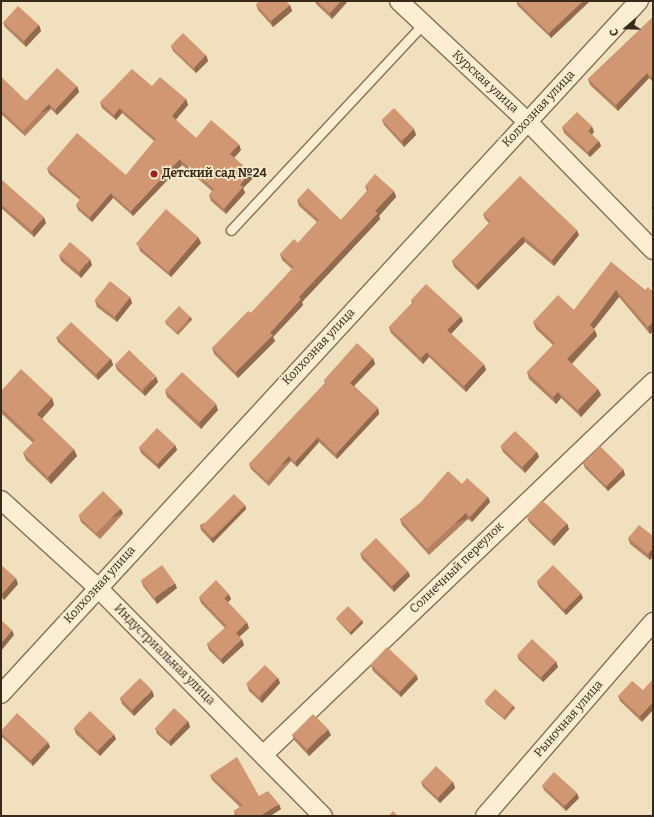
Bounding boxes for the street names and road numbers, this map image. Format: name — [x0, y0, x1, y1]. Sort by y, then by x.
street label: Курская улица — [449, 48, 521, 116]
street label: Колхозная улица — [500, 68, 578, 150]
street label: Колхозная улица — [280, 306, 358, 388]
street label: Солнечный переулок — [407, 519, 507, 617]
street label: Колхозная улица — [61, 543, 139, 627]
street label: Индустриальная улица — [111, 602, 217, 708]
street label: Рыночная улица — [532, 678, 606, 760]

